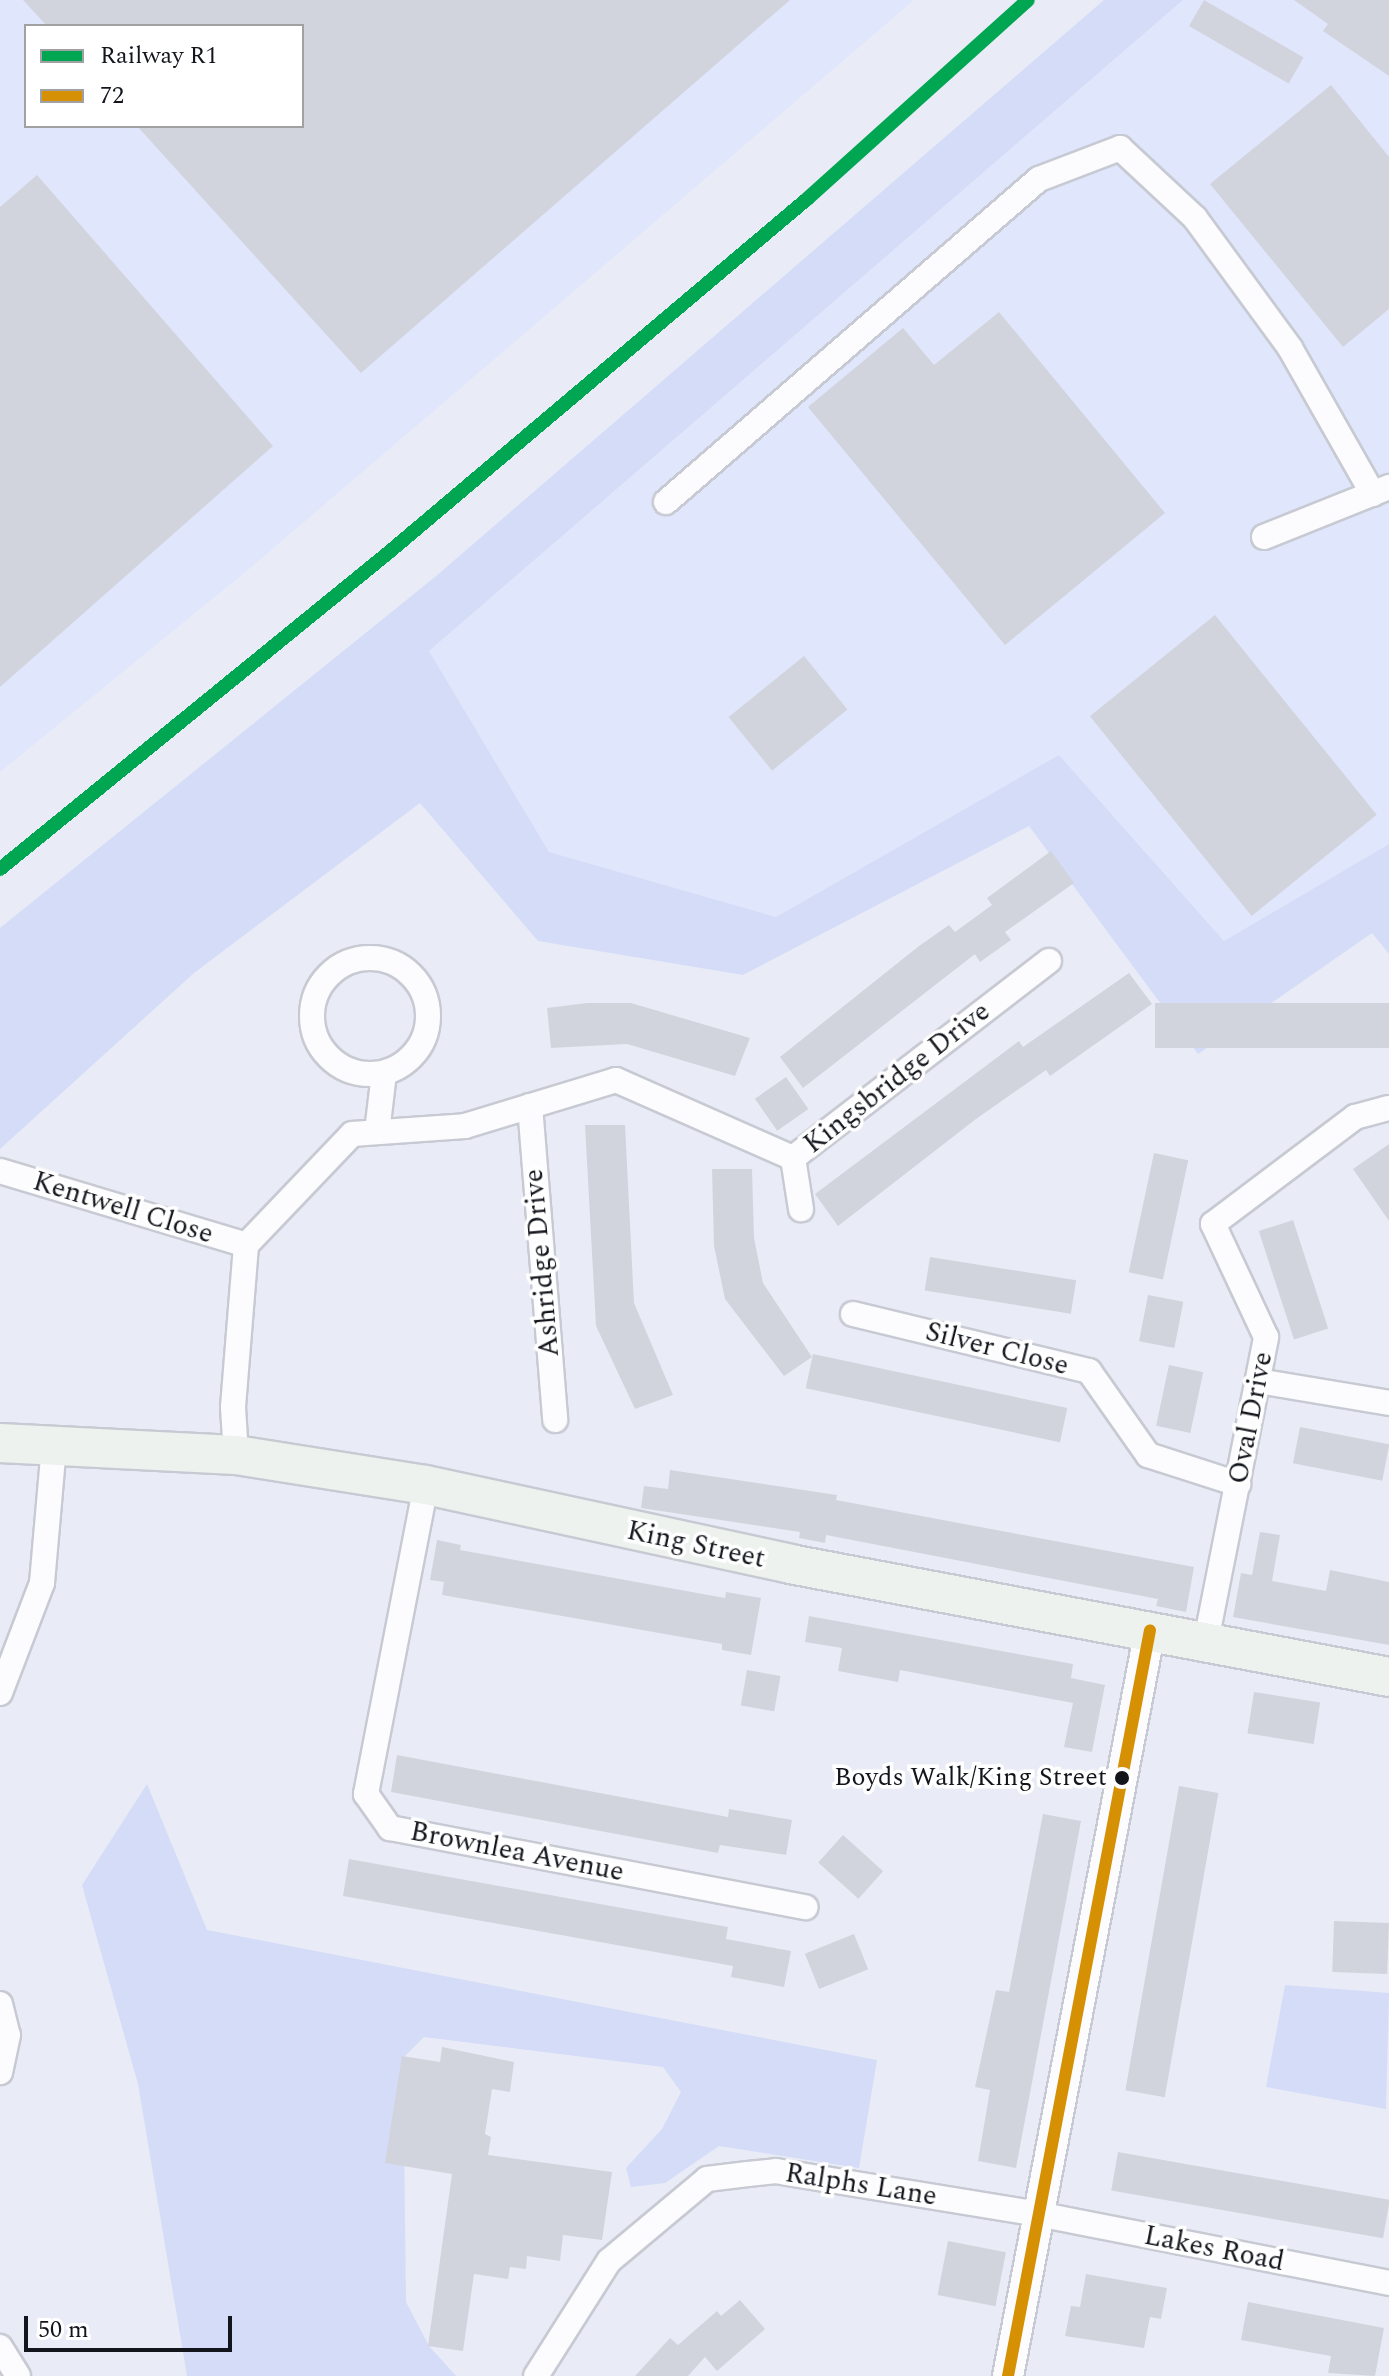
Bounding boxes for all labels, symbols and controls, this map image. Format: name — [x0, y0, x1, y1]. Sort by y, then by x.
legend — [24, 24, 304, 128]
text: Railway R1 — [100, 38, 217, 74]
text: 72 — [100, 78, 124, 114]
street label: Kingsbridge Drive — [797, 995, 997, 1161]
street label: Kentwell Close — [29, 1165, 217, 1251]
street label: Ashridge Drive — [517, 1168, 567, 1358]
street label: Silver Close — [922, 1315, 1072, 1383]
street label: Oval Drive — [1222, 1349, 1280, 1487]
street label: King Street — [624, 1514, 768, 1576]
place label: Boyds Walk/King Street — [834, 1762, 1107, 1794]
marker: Boyds Walk/King Street — [1114, 1770, 1130, 1786]
street label: Brownlea Avenue — [407, 1815, 627, 1889]
street label: Ralphs Lane — [783, 2156, 939, 2214]
street label: Lakes Road — [1141, 2219, 1287, 2279]
scale bar — [28, 2300, 236, 2350]
text: 50 m — [38, 2312, 89, 2348]

